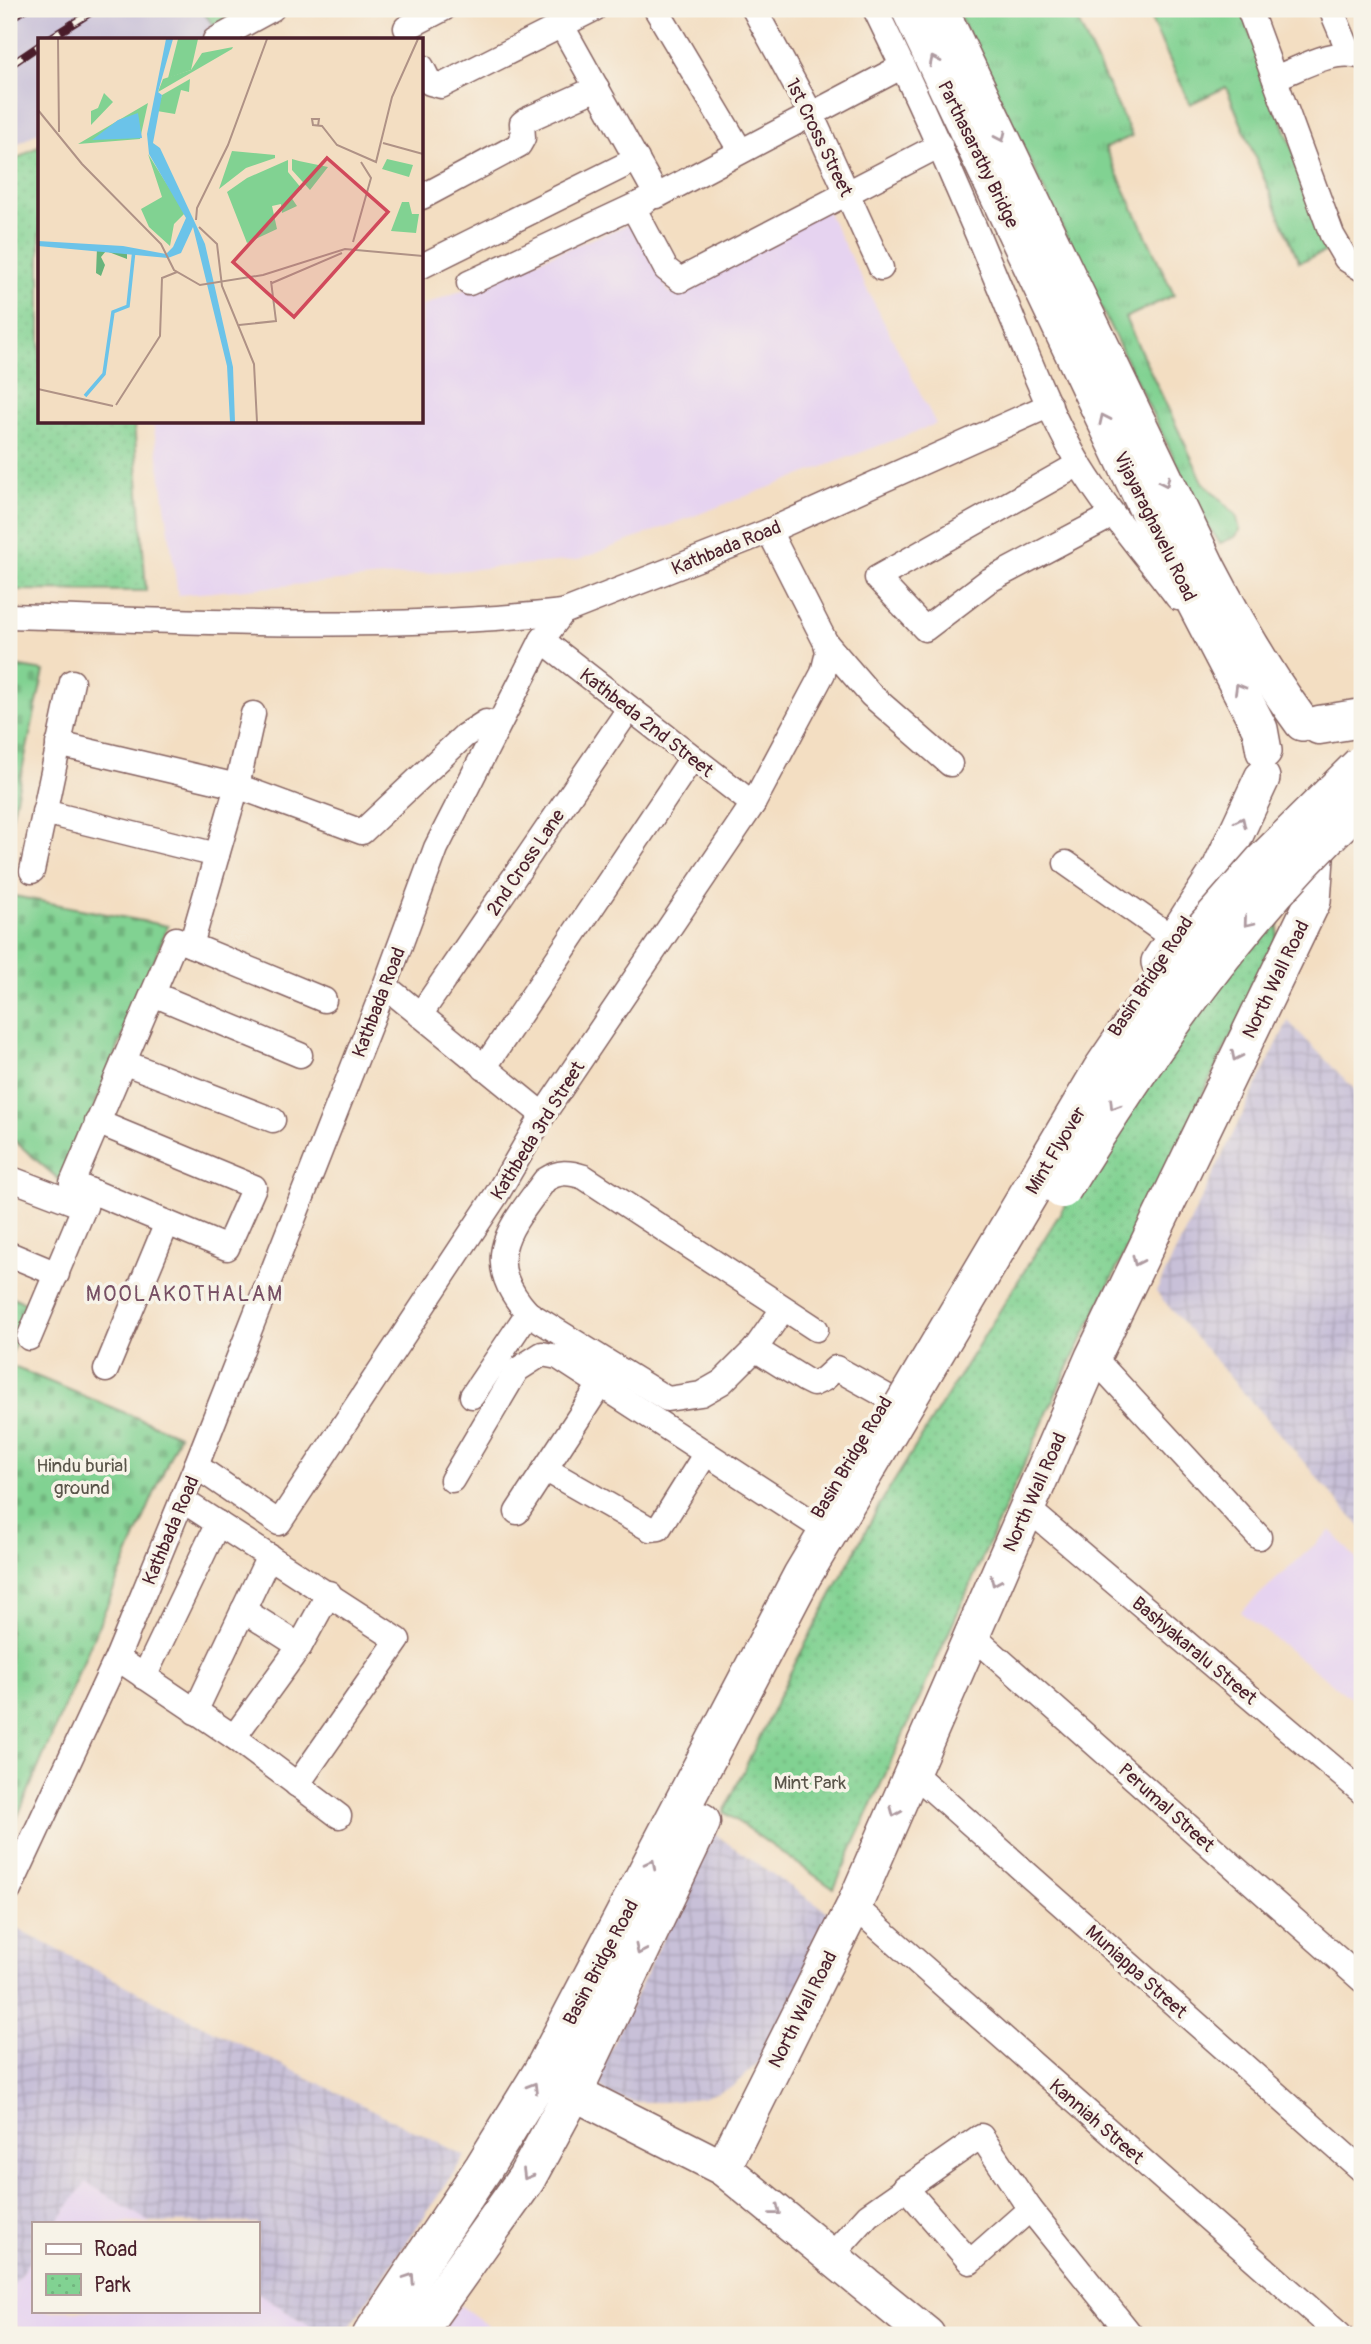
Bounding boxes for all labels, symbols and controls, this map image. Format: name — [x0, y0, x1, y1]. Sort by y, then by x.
inset map — [38, 38, 424, 424]
one-way arrow — [928, 56, 942, 68]
street label: 1st Cross Street — [780, 74, 858, 201]
street label: Parthasarathy Bridge — [932, 77, 1024, 233]
one-way arrow — [993, 130, 1007, 142]
one-way arrow — [1099, 414, 1113, 426]
street label: Vijayaraghavelu Road — [1108, 448, 1202, 605]
one-way arrow — [1157, 475, 1171, 487]
street label: Kathbada Road — [668, 515, 785, 581]
street label: Kathbeda 2nd Street — [575, 663, 718, 783]
one-way arrow — [1234, 683, 1247, 696]
street label: 2nd Cross Lane — [481, 804, 571, 920]
one-way arrow — [1233, 817, 1247, 829]
street label: Basin Bridge Road — [1103, 912, 1199, 1041]
one-way arrow — [1243, 914, 1256, 926]
street label: North Wall Road — [1237, 917, 1315, 1042]
street label: Kathbada Road — [347, 944, 411, 1061]
one-way arrow — [1231, 1049, 1245, 1061]
street label: Kathbeda 3rd Street — [485, 1056, 590, 1204]
one-way arrow — [1109, 1098, 1122, 1111]
street label: Mint Flyover — [1020, 1102, 1092, 1199]
one-way arrow — [1131, 1254, 1145, 1266]
district label: MOOLAKOTHALAM — [86, 1281, 284, 1308]
street label: Basin Bridge Road — [806, 1392, 898, 1523]
street label: North Wall Road — [998, 1429, 1072, 1556]
park label: Hindu burial ground — [36, 1454, 128, 1500]
street label: Kathbada Road — [137, 1472, 205, 1589]
one-way arrow — [989, 1573, 1003, 1586]
street label: Bashyakaralu Street — [1127, 1591, 1262, 1710]
street label: Perumal Street — [1113, 1758, 1220, 1858]
park label: Mint Park — [774, 1771, 846, 1795]
one-way arrow — [889, 1805, 903, 1817]
one-way arrow — [642, 1859, 656, 1871]
street label: Basin Bridge Road — [558, 1896, 644, 2029]
street label: Muniappa Street — [1081, 1920, 1192, 2024]
one-way arrow — [635, 1943, 649, 1955]
street label: North Wall Road — [763, 1947, 843, 2072]
street label: Kanniah Street — [1044, 2074, 1149, 2170]
one-way arrow — [524, 2082, 537, 2095]
one-way arrow — [523, 2167, 536, 2180]
one-way arrow — [769, 2202, 781, 2215]
legend — [32, 2222, 259, 2312]
text: Road — [94, 2236, 138, 2263]
text: Park — [94, 2272, 131, 2299]
one-way arrow — [402, 2273, 415, 2286]

